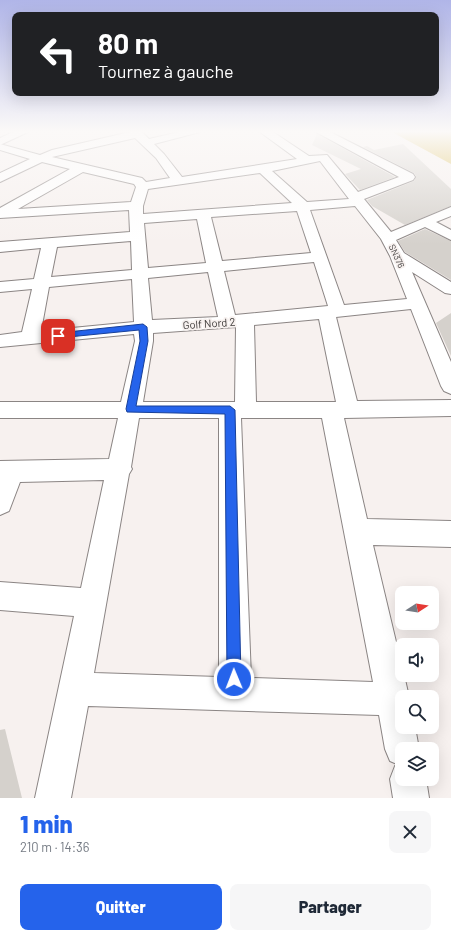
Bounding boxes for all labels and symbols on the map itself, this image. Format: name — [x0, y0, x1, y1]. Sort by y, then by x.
street label: SN376 — [387, 242, 407, 270]
street label: Golf Nord 2 — [182, 315, 236, 331]
pin — [41, 319, 75, 353]
north arrow — [395, 586, 439, 630]
position arrow — [213, 658, 255, 700]

